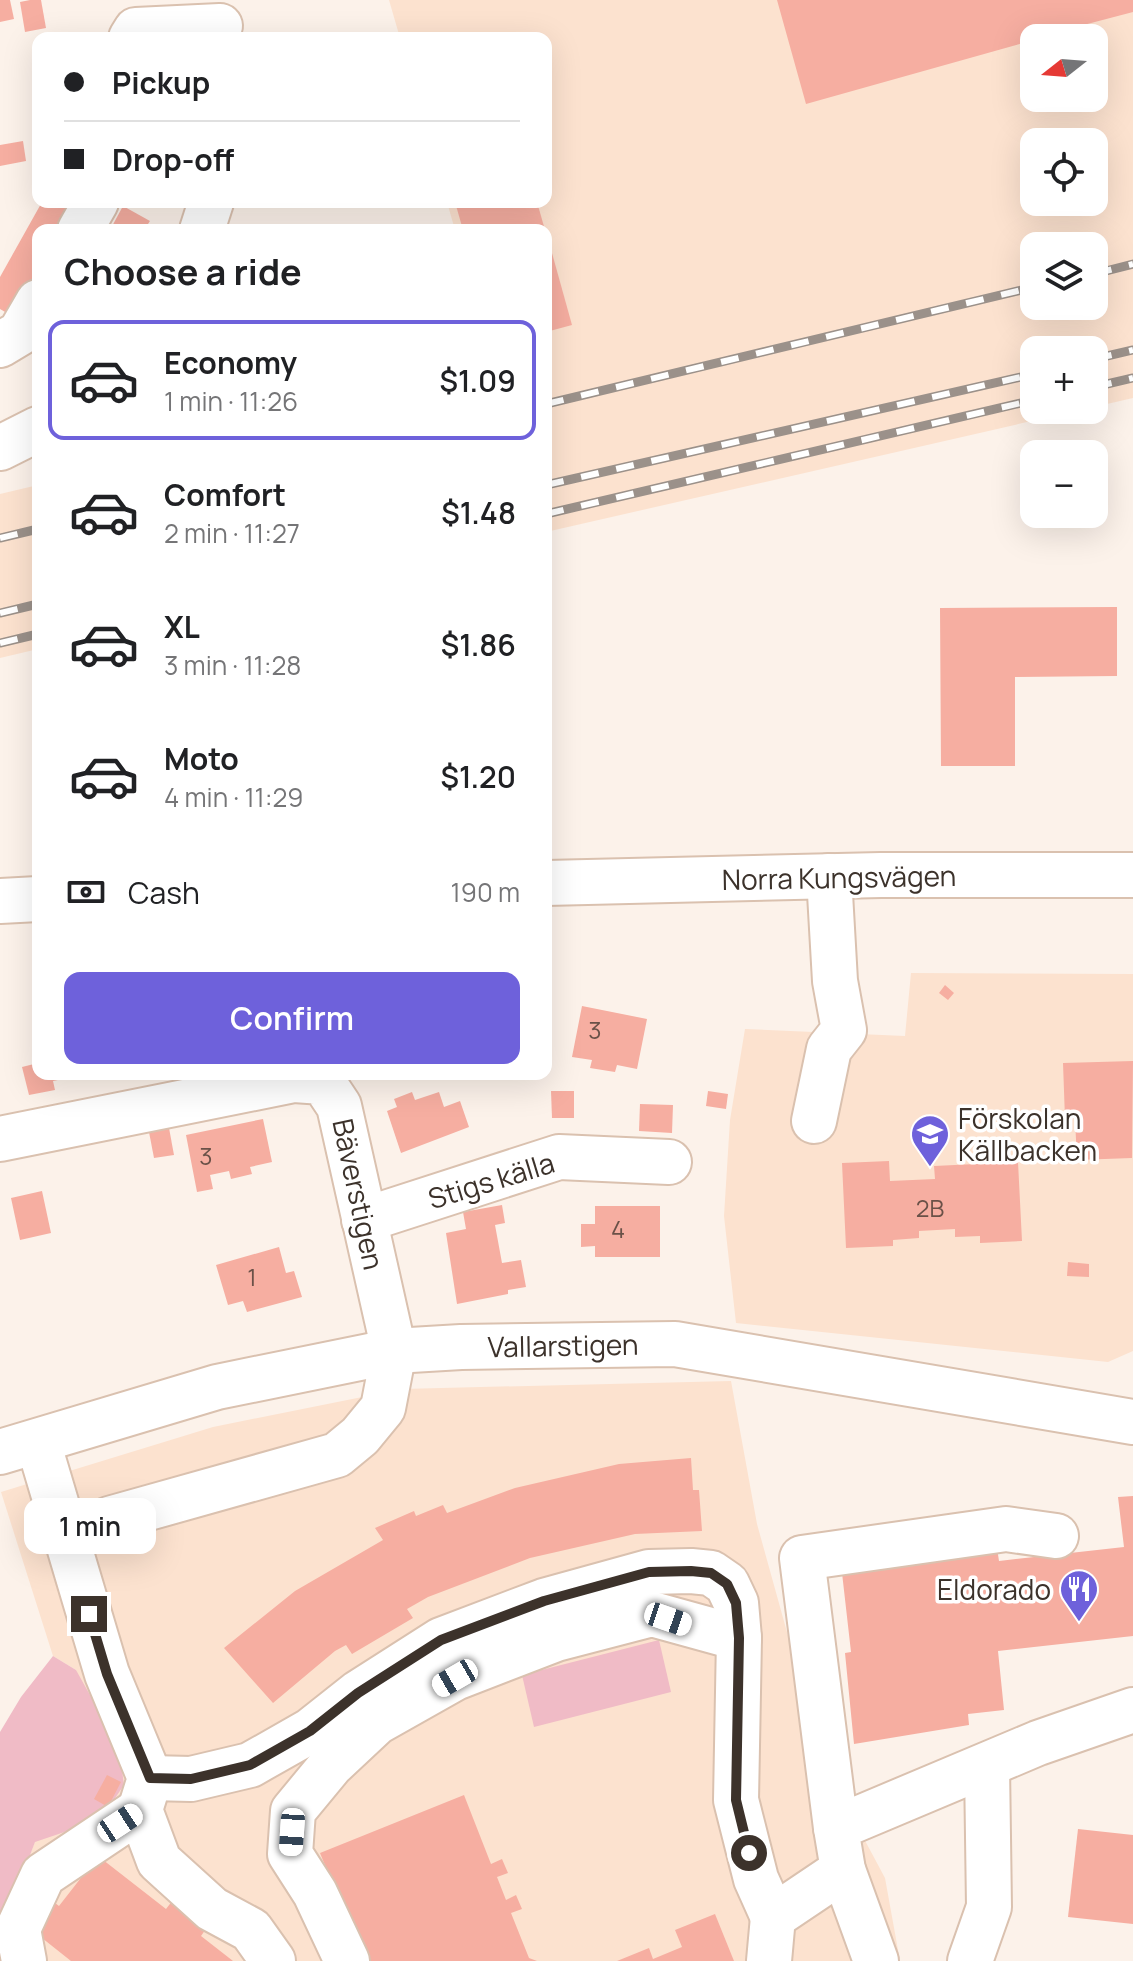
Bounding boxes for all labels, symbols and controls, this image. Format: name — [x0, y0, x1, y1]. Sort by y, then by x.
north arrow — [1020, 24, 1108, 112]
map controls — [1020, 24, 1108, 528]
text: Pickup — [112, 62, 210, 103]
button: locate — [1020, 128, 1108, 216]
text: Drop-off — [112, 139, 234, 180]
button: layers — [1020, 232, 1108, 320]
text: Choose a ride — [64, 247, 302, 296]
button: + — [1020, 336, 1108, 424]
text: Economy — [164, 342, 297, 383]
icon: car — [68, 344, 140, 416]
text: $1.09 — [440, 360, 516, 401]
text: 1 min · 11:26 — [164, 383, 298, 419]
button: − — [1020, 440, 1108, 528]
text: Comfort — [164, 474, 286, 515]
icon: car — [68, 476, 140, 548]
text: $1.48 — [441, 492, 516, 533]
text: 2 min · 11:27 — [164, 515, 300, 551]
text: XL — [164, 606, 200, 647]
icon: car — [68, 608, 140, 680]
text: $1.86 — [441, 624, 516, 665]
text: 3 min · 11:28 — [164, 647, 301, 683]
text: Moto — [164, 738, 239, 779]
icon: car — [68, 740, 140, 812]
text: $1.20 — [441, 756, 516, 797]
text: 4 min · 11:29 — [164, 779, 303, 815]
street label: Norra Kungsvägen — [722, 856, 956, 898]
icon: cash — [64, 870, 108, 914]
text: Cash — [128, 872, 200, 913]
text: 190 m — [451, 874, 520, 910]
button: Confirm — [64, 972, 520, 1064]
house number: 3 — [588, 1013, 602, 1046]
place label: Förskolan Källbacken — [958, 1099, 1097, 1169]
school or university icon: Förskolan Källbacken — [909, 1113, 951, 1168]
street label: Bäverstigen — [324, 1115, 394, 1273]
house number: 3 — [199, 1139, 213, 1172]
street label: Stigs källa — [423, 1143, 559, 1217]
house number: 2B — [916, 1191, 944, 1224]
house number: 4 — [611, 1212, 625, 1245]
house number: 1 — [247, 1260, 257, 1293]
street label: Vallarstigen — [487, 1325, 639, 1365]
callout: 1 min — [23, 1498, 155, 1554]
text: 1 min — [59, 1508, 121, 1544]
restaurant icon: Eldorado — [1058, 1568, 1100, 1623]
place label: Eldorado — [937, 1570, 1051, 1608]
route end — [71, 1596, 107, 1632]
car — [641, 1600, 695, 1638]
car — [428, 1656, 482, 1700]
car — [93, 1800, 147, 1846]
car — [278, 1807, 306, 1857]
route start — [731, 1835, 767, 1871]

